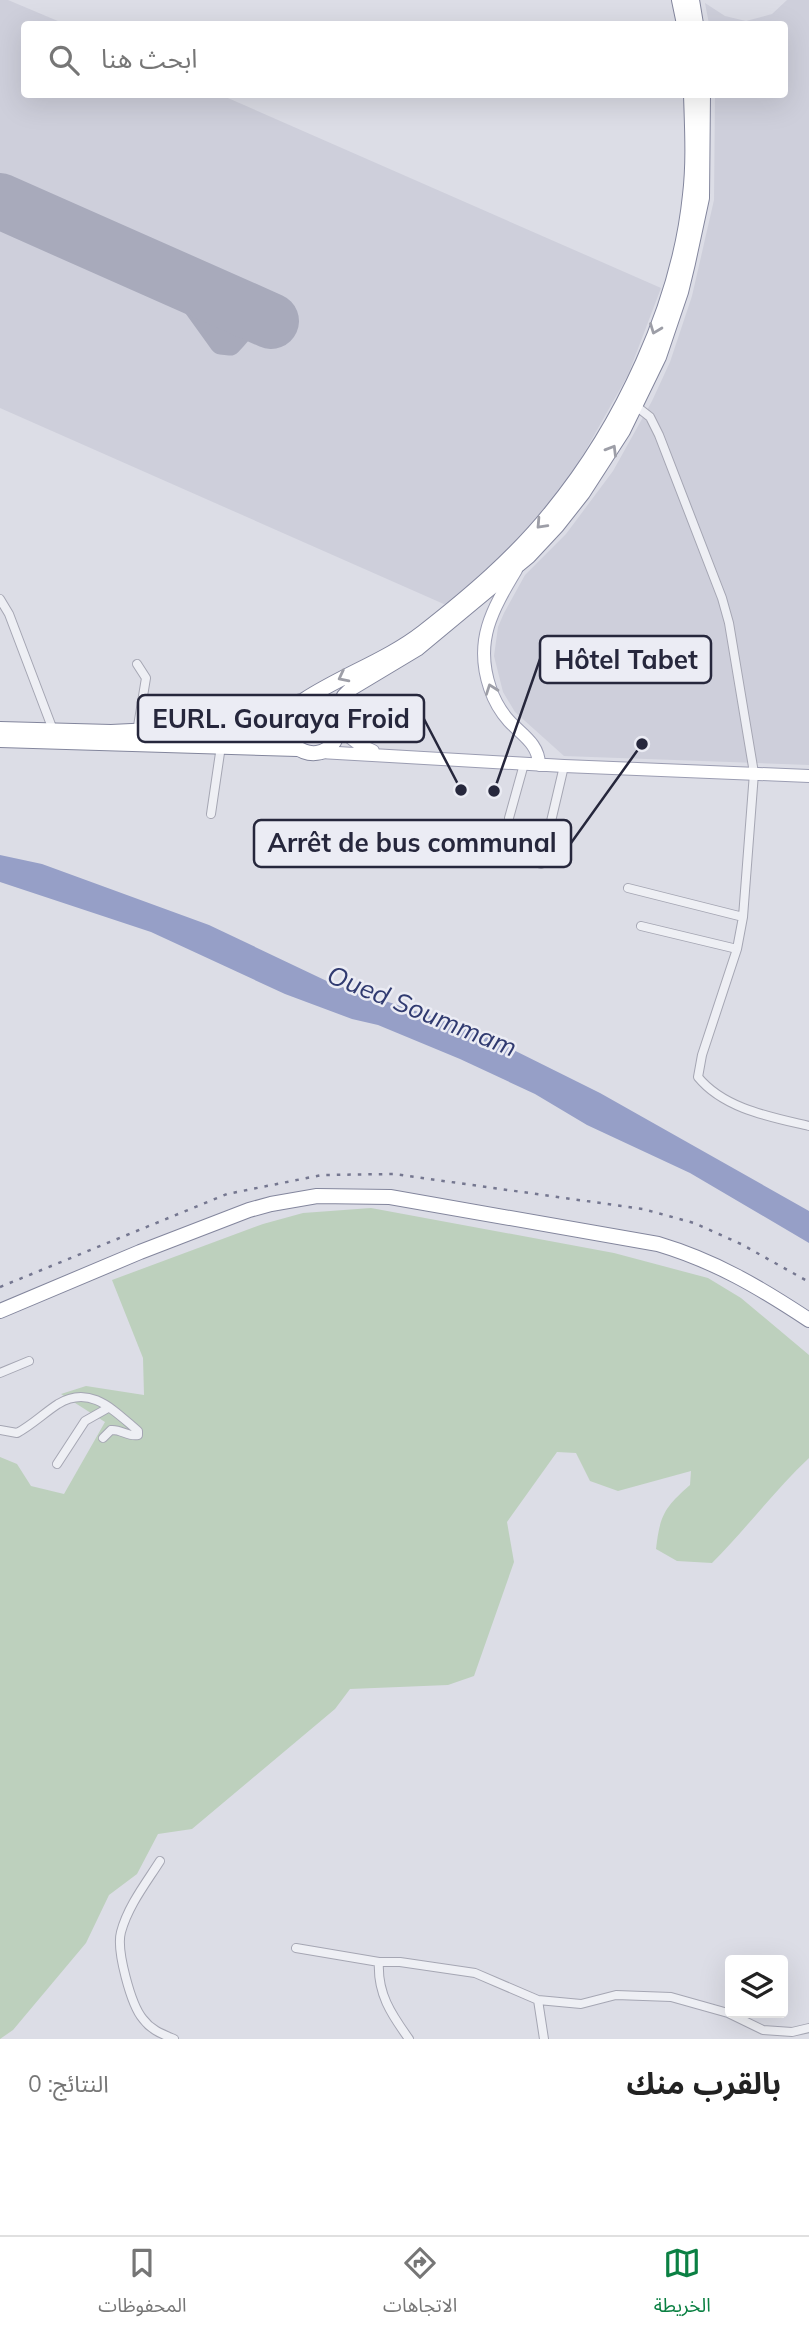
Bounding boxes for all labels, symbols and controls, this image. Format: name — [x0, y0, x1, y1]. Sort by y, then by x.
search box — [21, 21, 788, 98]
icon: search — [45, 41, 83, 79]
text: ابحث هنا — [101, 42, 197, 75]
one-way arrow — [649, 323, 663, 335]
one-way arrow — [603, 444, 616, 457]
one-way arrow — [536, 516, 549, 529]
callout: Hôtel Tabet — [540, 636, 711, 683]
text: Hôtel Tabet — [554, 643, 698, 676]
one-way arrow — [337, 668, 350, 682]
one-way arrow — [485, 683, 499, 695]
callout: EURL. Gouraya Froid — [138, 695, 424, 742]
text: EURL. Gouraya Froid — [152, 702, 410, 735]
callout: Arrêt de bus communal — [254, 820, 571, 867]
text: Arrêt de bus communal — [267, 826, 557, 859]
water label: Oued Soummam — [322, 957, 522, 1064]
map controls — [725, 1955, 788, 2018]
button: layers — [725, 1955, 788, 2018]
text: بالقرب منك — [627, 2064, 781, 2102]
text: النتائج: 0 — [28, 2069, 109, 2098]
tab: المحفوظات — [98, 2244, 187, 2326]
tab: الاتجاهات — [383, 2244, 457, 2326]
tab: الخريطة — [654, 2244, 711, 2326]

